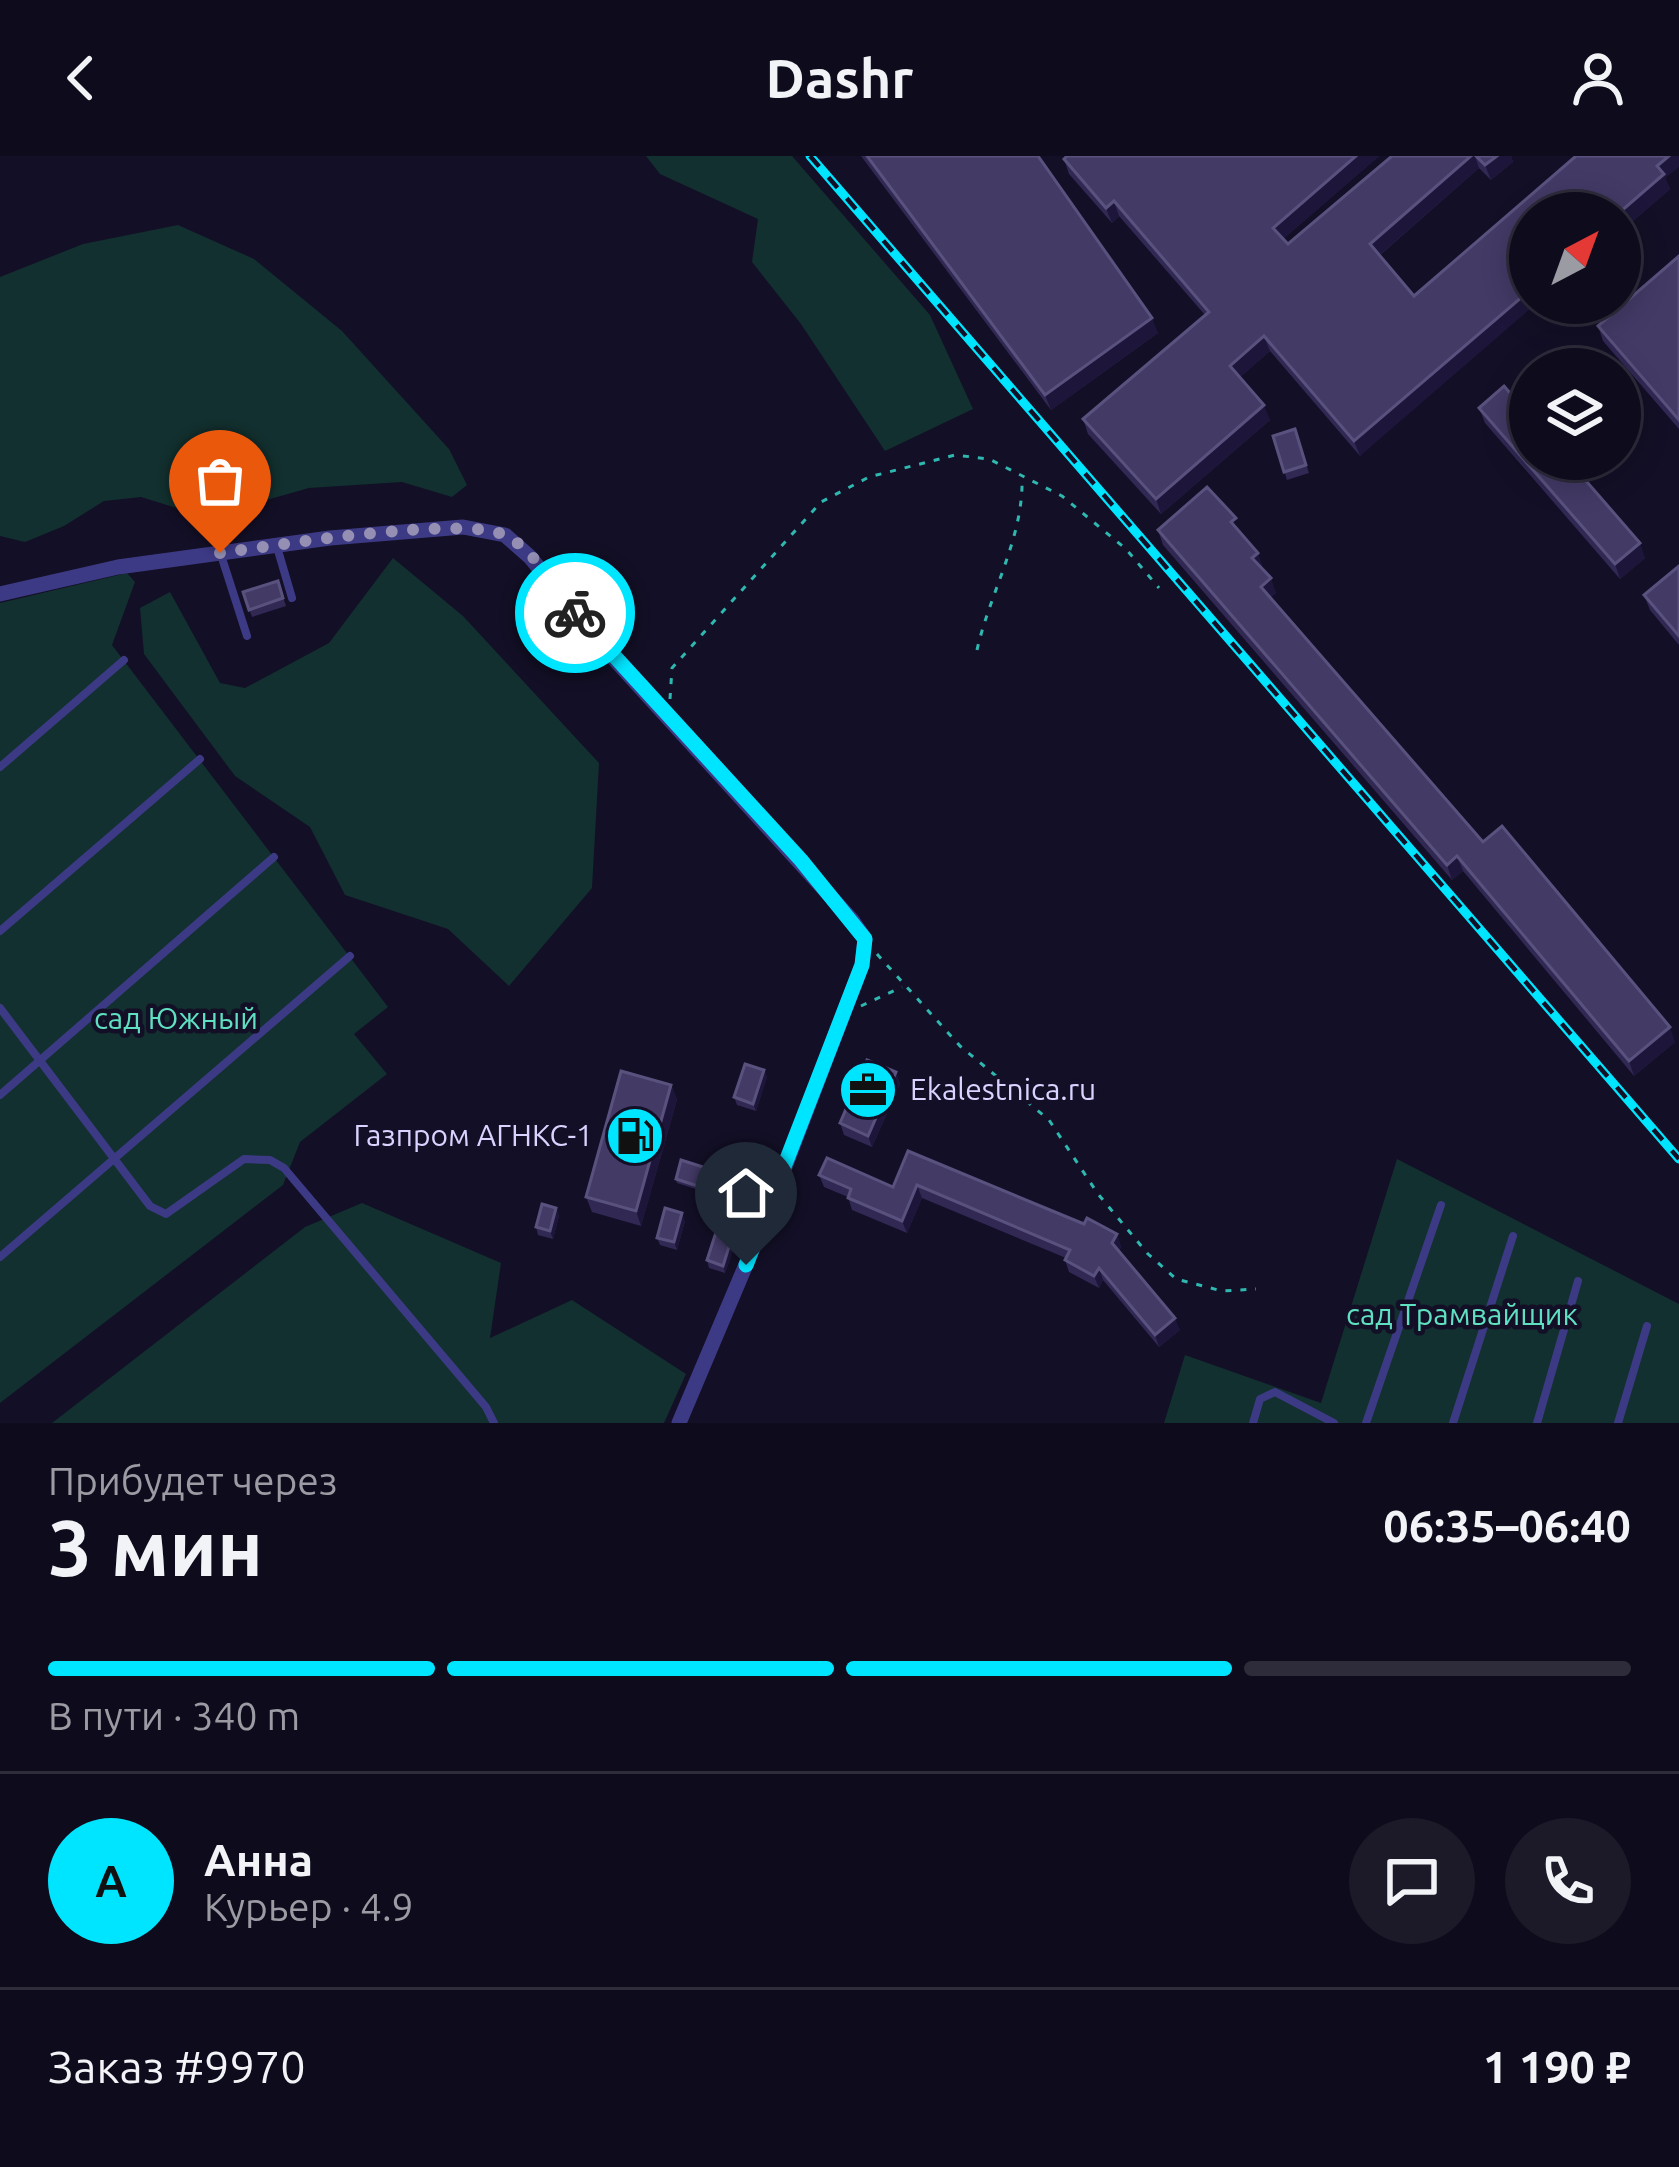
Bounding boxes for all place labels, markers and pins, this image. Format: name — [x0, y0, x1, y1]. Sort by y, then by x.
pin — [169, 430, 271, 553]
office icon: Ekalestnica.ru — [837, 1059, 899, 1121]
place label: Ekalestnica.ru — [910, 1072, 1096, 1106]
fuel station icon: Газпром АГНКС-1 — [604, 1105, 666, 1167]
place label: Газпром АГНКС-1 — [354, 1118, 593, 1152]
pin — [695, 1142, 797, 1265]

